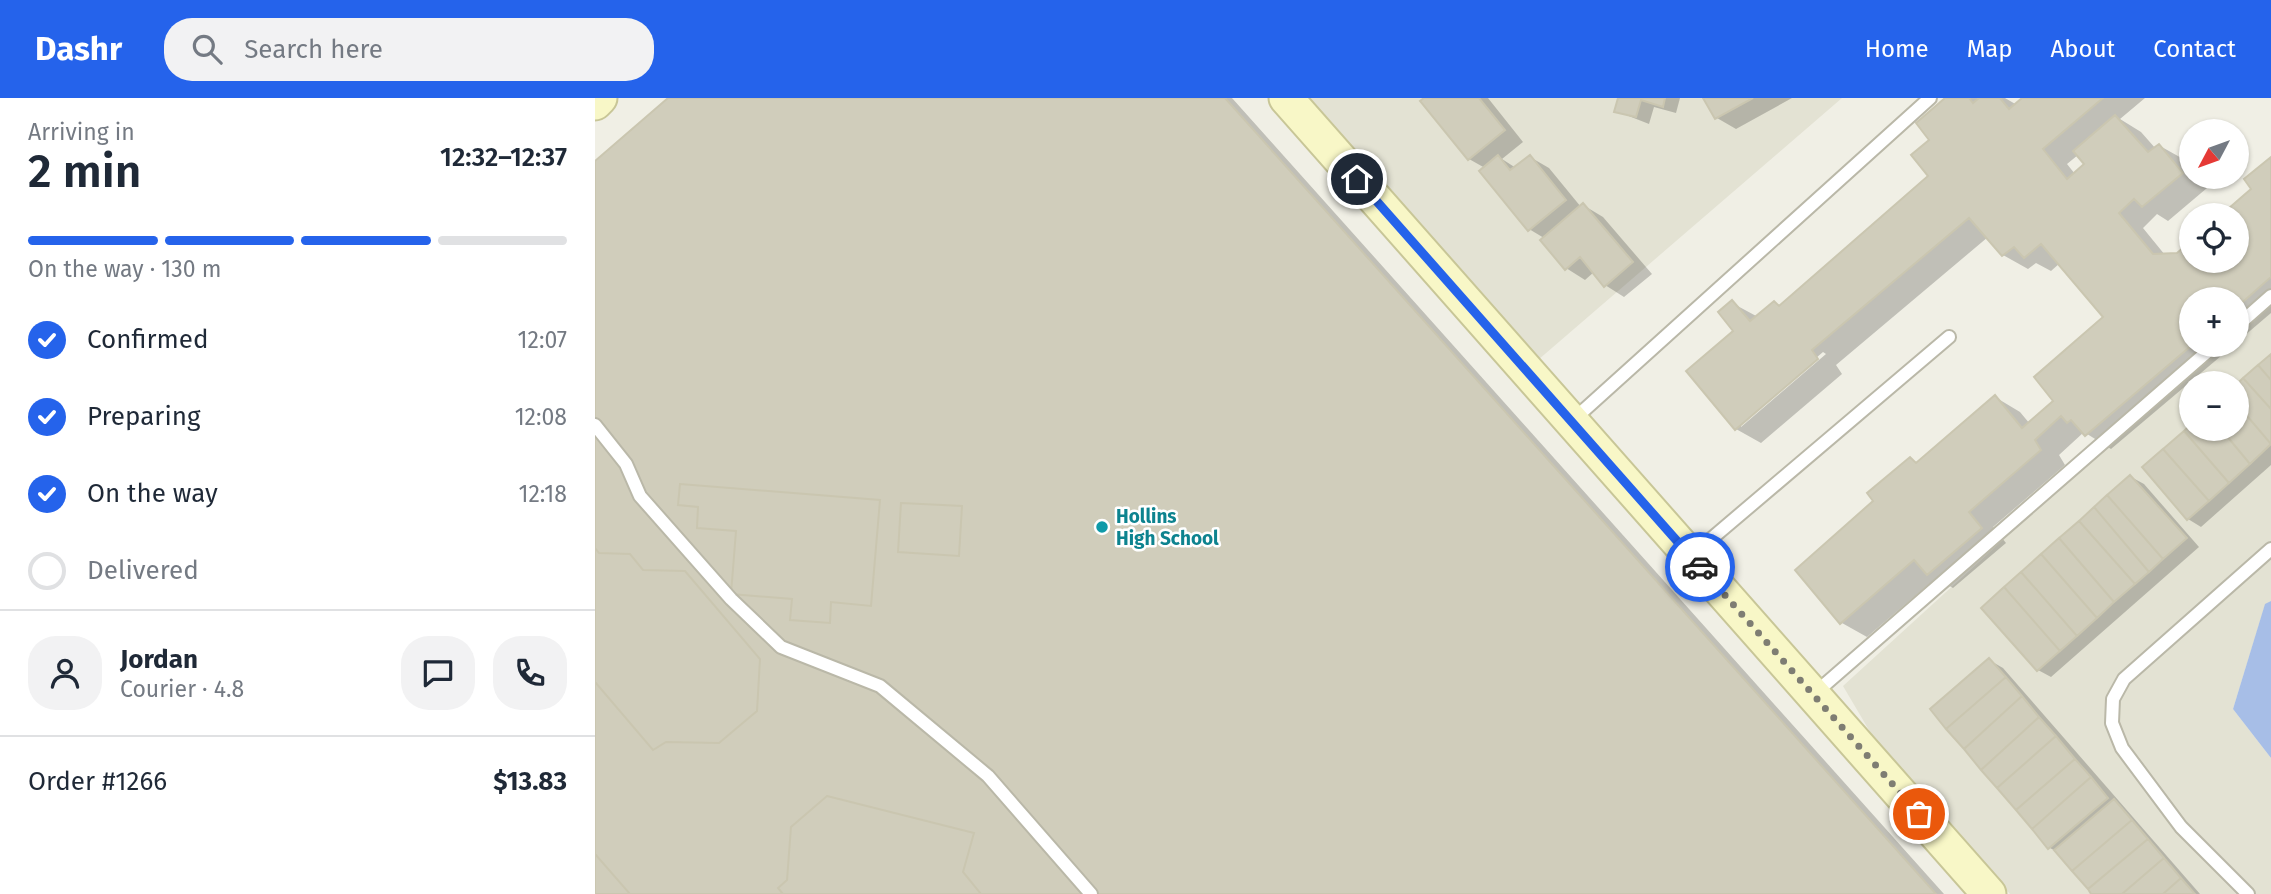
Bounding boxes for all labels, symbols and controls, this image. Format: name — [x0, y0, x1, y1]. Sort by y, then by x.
search box — [164, 18, 654, 81]
text: Dashr — [35, 29, 122, 69]
icon: search — [188, 30, 226, 68]
text: Search here — [244, 34, 383, 65]
text: Home — [1865, 35, 1929, 63]
text: Map — [1967, 35, 2013, 63]
text: About — [2051, 35, 2115, 63]
text: Contact — [2153, 35, 2236, 63]
text: Arriving in — [28, 118, 135, 146]
north arrow — [2179, 119, 2249, 189]
map controls — [2179, 119, 2249, 441]
text: 12:32–12:37 — [440, 142, 567, 173]
text: 2 min — [28, 144, 141, 199]
pin — [1327, 149, 1387, 209]
icon: home — [1338, 160, 1376, 198]
button: locate — [2179, 203, 2249, 273]
text: On the way · 130 m — [28, 255, 221, 283]
button: + — [2179, 287, 2249, 357]
icon: check — [28, 321, 66, 359]
text: Confirmed — [87, 324, 208, 355]
text: 12:07 — [518, 326, 567, 354]
button: − — [2179, 371, 2249, 441]
icon: check — [28, 398, 66, 436]
text: Preparing — [87, 401, 200, 432]
text: 12:08 — [515, 403, 567, 431]
icon: check — [28, 475, 66, 513]
text: On the way — [87, 478, 218, 509]
text: 12:18 — [518, 480, 567, 508]
place label: Hollins High School — [1116, 505, 1219, 550]
marker: Hollins High School — [1094, 519, 1110, 535]
courier — [1665, 532, 1735, 602]
icon: car — [1681, 548, 1719, 586]
text: Delivered — [87, 555, 199, 586]
button: person — [28, 636, 102, 710]
button: chat — [401, 636, 475, 710]
button: phone — [493, 636, 567, 710]
text: Jordan — [120, 644, 198, 675]
text: Courier · 4.8 — [120, 675, 244, 703]
text: Order #1266 — [28, 766, 167, 797]
text: $13.83 — [493, 766, 567, 797]
pin — [1889, 784, 1949, 844]
icon: bag — [1900, 795, 1938, 833]

